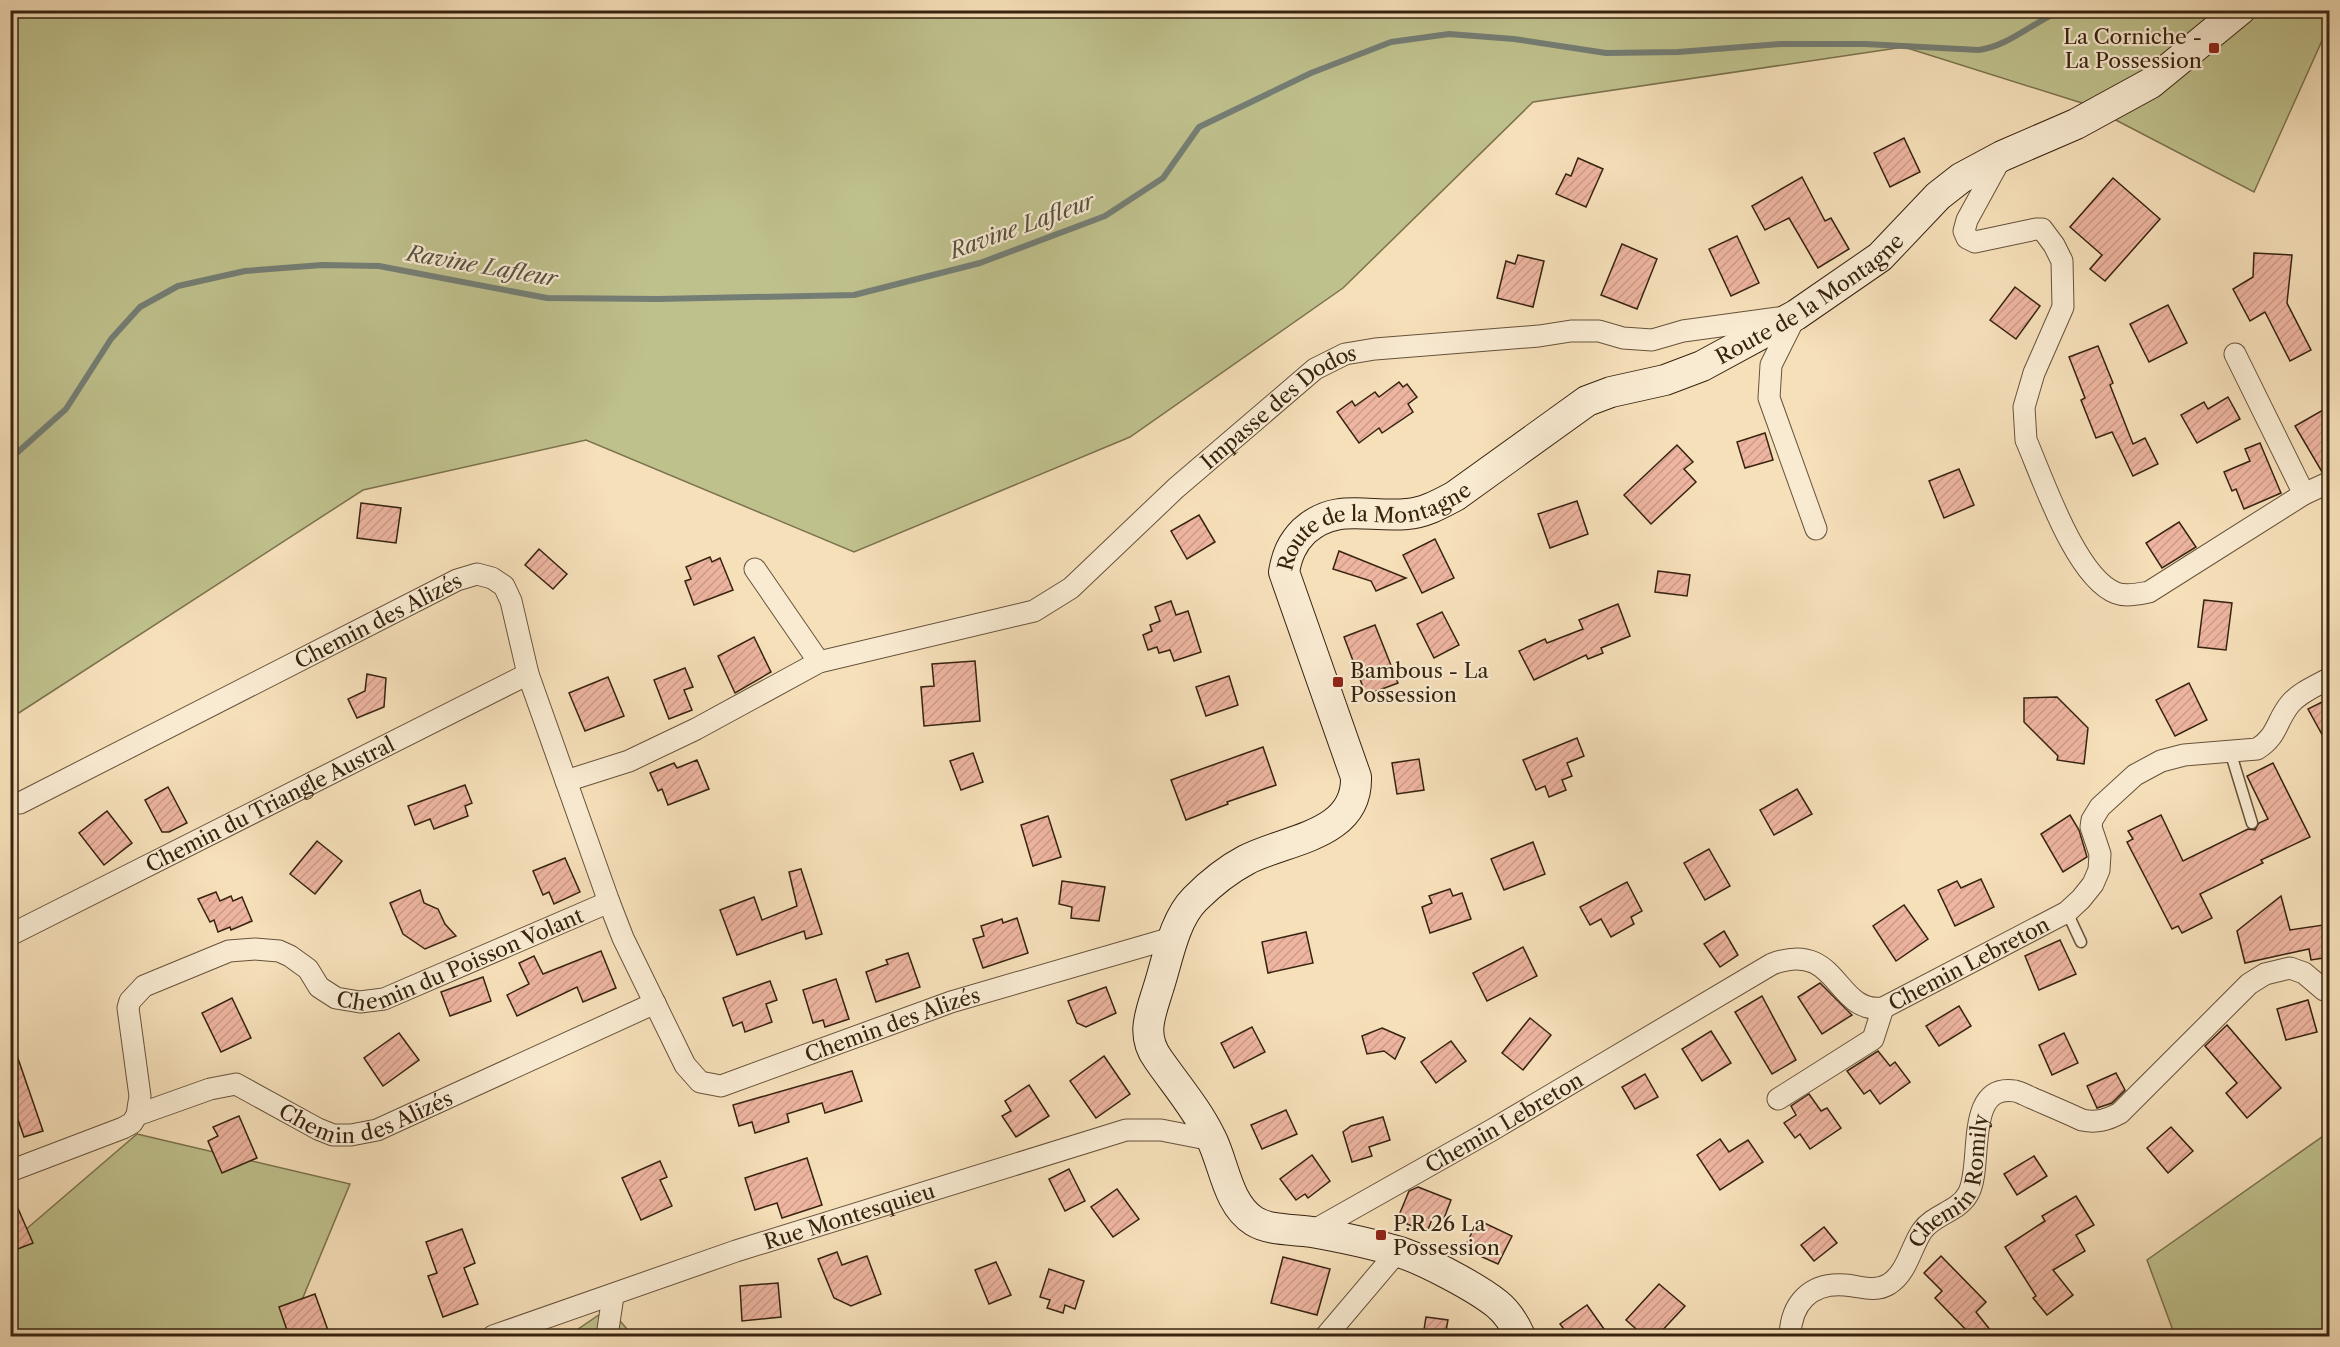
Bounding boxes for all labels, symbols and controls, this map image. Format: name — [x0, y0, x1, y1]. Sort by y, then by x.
place label: La Corniche - La Possession — [2063, 24, 2202, 73]
marker: La Corniche - La Possession — [2207, 41, 2221, 55]
water label: Ravine Lafleur — [944, 187, 1100, 265]
street label: Route de la Montagne — [1711, 228, 1908, 369]
water label: Ravine Lafleur — [403, 239, 561, 293]
street label: Impasse des Dodos — [1196, 340, 1358, 474]
street label: Route de la Montagne — [1272, 476, 1475, 573]
street label: Chemin des Alizés — [290, 567, 466, 673]
place label: Bambous - La Possession — [1350, 658, 1489, 707]
marker: Bambous - La Possession — [1331, 675, 1345, 689]
street label: Chemin du Triangle Austral — [141, 731, 398, 877]
street label: Chemin du Poisson Volant — [335, 902, 587, 1015]
street label: Chemin Lebreton — [1884, 911, 2053, 1016]
street label: Chemin des Alizés — [801, 982, 983, 1067]
street label: Chemin Lebreton — [1421, 1067, 1587, 1178]
street label: Chemin des Alizés — [275, 1085, 456, 1148]
street label: Chemin Romily — [1903, 1111, 1993, 1251]
street label: Rue Montesquieu — [761, 1178, 938, 1254]
place label: P.R 26 La Possession — [1393, 1211, 1500, 1260]
marker: P.R 26 La Possession — [1374, 1228, 1388, 1242]

